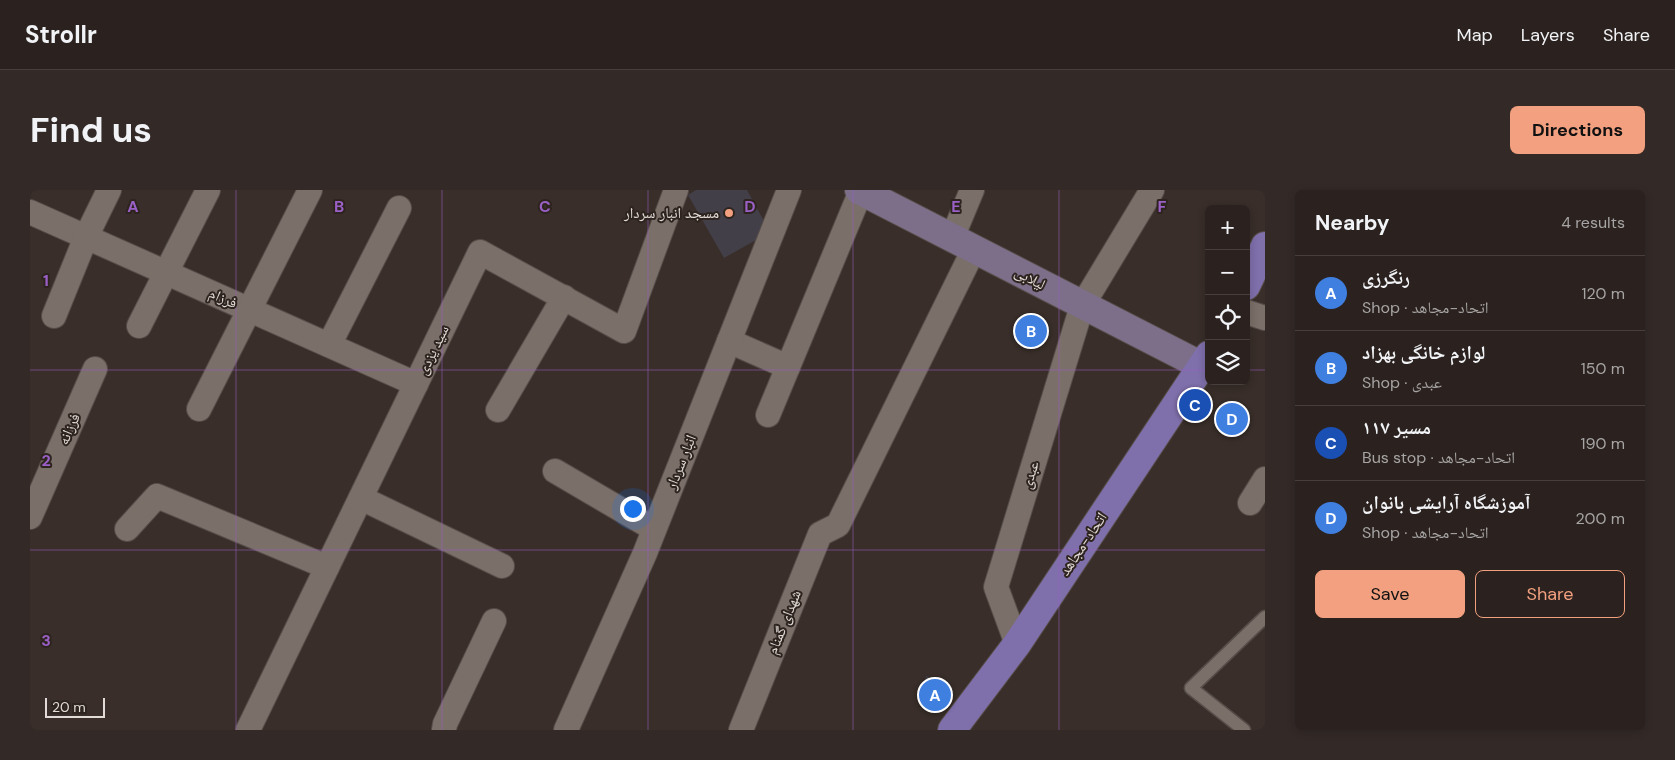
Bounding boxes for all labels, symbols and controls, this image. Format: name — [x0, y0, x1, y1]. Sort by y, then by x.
text: Strollr — [25, 19, 97, 50]
text: Map — [1457, 23, 1493, 47]
text: Layers — [1521, 23, 1575, 47]
text: Share — [1603, 23, 1650, 47]
button: Directions — [1510, 106, 1645, 154]
text: Find us — [30, 107, 152, 153]
text: A — [127, 196, 139, 217]
text: B — [334, 196, 344, 217]
text: C — [539, 196, 551, 217]
text: D — [744, 196, 756, 217]
text: E — [951, 196, 961, 217]
text: F — [1158, 196, 1167, 217]
place label: مسجد انبار سردار — [623, 203, 719, 223]
map controls — [1205, 205, 1250, 385]
button: + — [1205, 205, 1250, 250]
marker: مسجد انبار سردار — [723, 207, 735, 219]
text: Nearby — [1315, 209, 1389, 237]
text: 4 results — [1561, 212, 1625, 233]
button: − — [1205, 250, 1250, 295]
street label: لیلابی — [1011, 262, 1049, 294]
text: رنگرزی — [1362, 265, 1410, 290]
text: 1 — [43, 270, 49, 291]
street label: فرزام — [206, 283, 240, 313]
text: A — [1325, 283, 1337, 304]
text: 120 m — [1581, 283, 1625, 304]
button: locate — [1205, 295, 1250, 340]
text: Shop · اتحاد-مجاهد — [1362, 297, 1489, 318]
pin: B — [1015, 312, 1047, 350]
street label: سید یزدی — [412, 322, 454, 378]
button: layers — [1205, 340, 1250, 385]
text: لوازم خانگی بهزاد — [1362, 340, 1485, 365]
text: B — [1326, 358, 1336, 379]
text: 150 m — [1581, 358, 1625, 379]
text: Shop · عبدی — [1362, 372, 1442, 393]
pin: C — [1179, 386, 1211, 424]
pin: D — [1216, 400, 1248, 438]
street label: فرزانه — [53, 410, 85, 448]
text: مسیر ۱۱۷ — [1362, 415, 1431, 440]
street label: انبار سردار — [661, 432, 701, 493]
text: C — [1325, 433, 1337, 454]
text: 190 m — [1581, 433, 1625, 454]
text: Bus stop · اتحاد-مجاهد — [1362, 447, 1515, 468]
text: 2 — [41, 450, 51, 471]
street label: عبدی — [1016, 458, 1044, 491]
text: آموزشگاه آرایشی بانوان — [1362, 490, 1530, 515]
your location — [620, 496, 646, 522]
street label: اتحاد-مجاهد — [1055, 508, 1111, 580]
text: D — [1325, 508, 1337, 529]
text: 200 m — [1576, 508, 1625, 529]
text: Shop · اتحاد-مجاهد — [1362, 522, 1489, 543]
button: Save — [1315, 570, 1465, 618]
button: Share — [1475, 570, 1625, 618]
street label: شهدای گمنام — [762, 587, 806, 657]
text: 3 — [41, 630, 51, 651]
pin: A — [919, 676, 951, 714]
scale bar — [45, 695, 105, 718]
text: 20 m — [52, 698, 86, 716]

